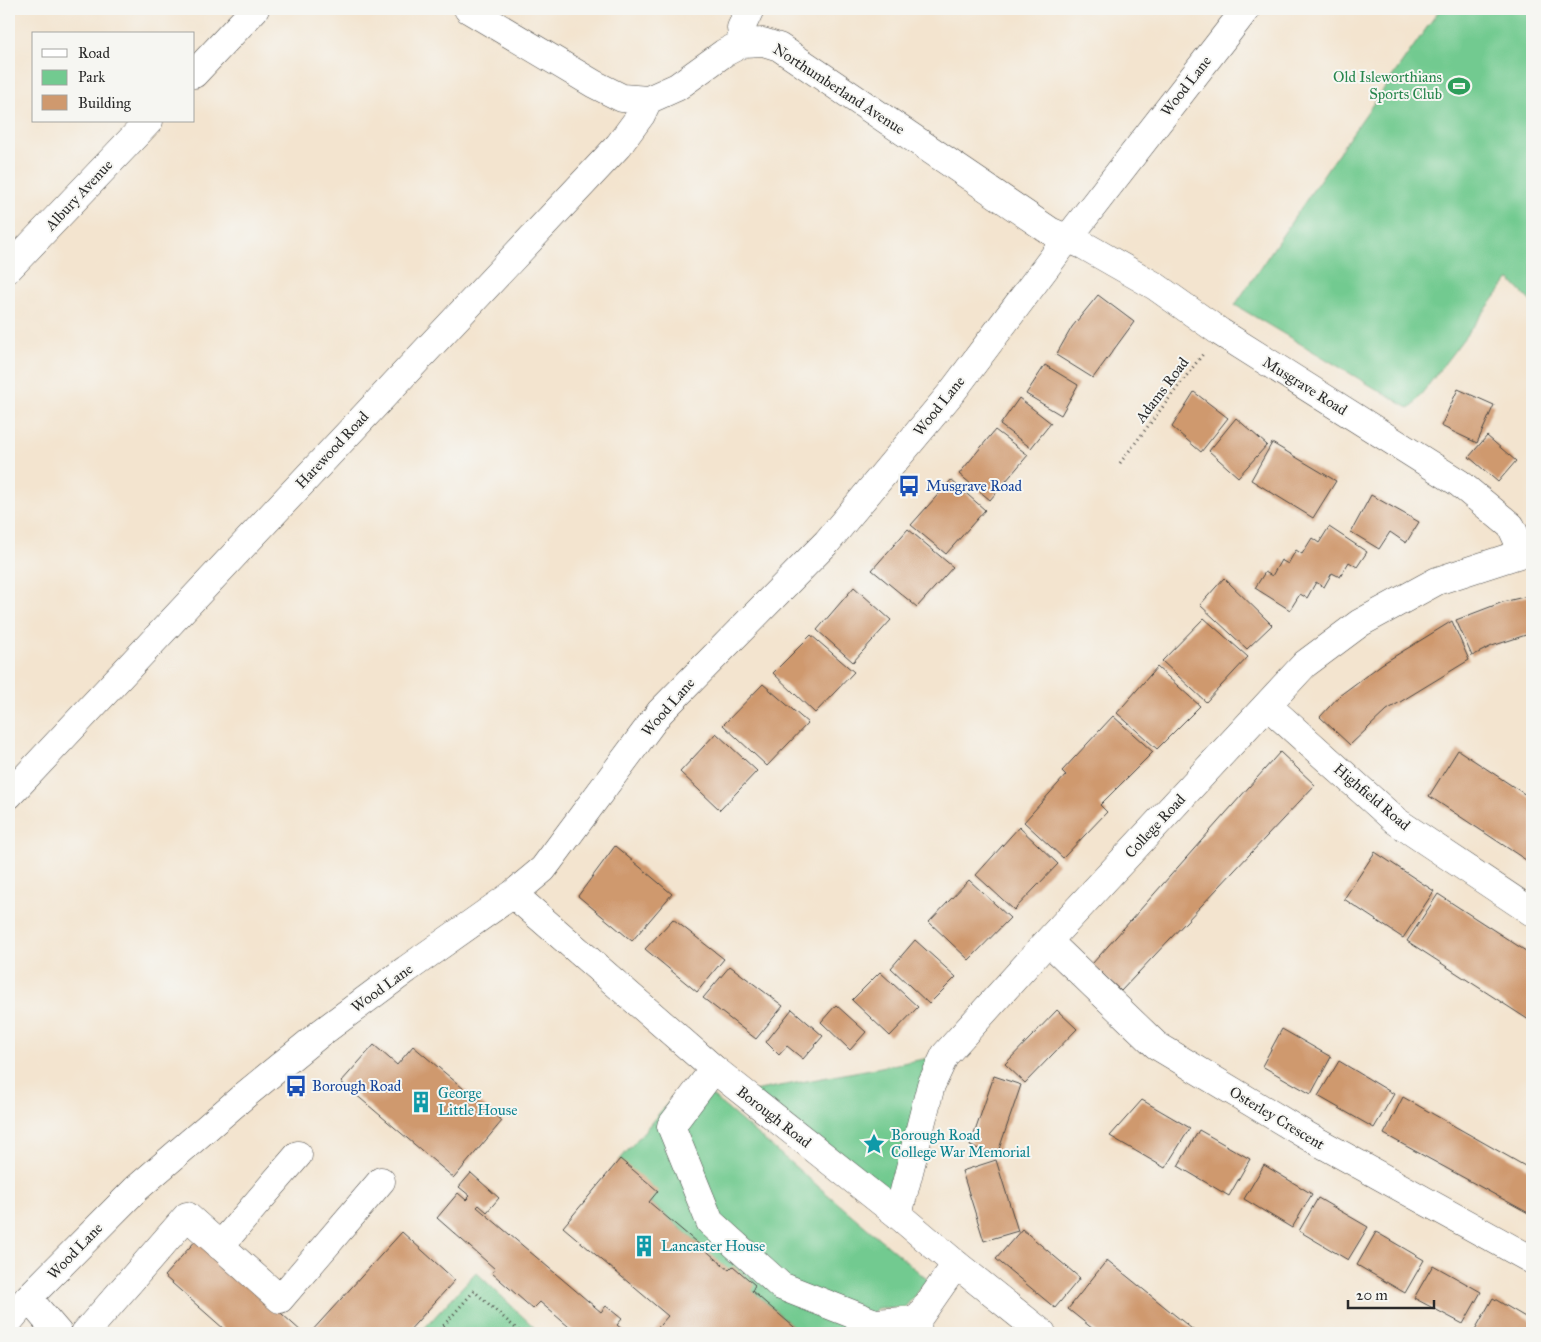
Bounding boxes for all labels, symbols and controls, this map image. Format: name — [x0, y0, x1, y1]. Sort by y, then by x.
legend — [32, 32, 195, 122]
street label: Northumberland Avenue — [770, 40, 908, 138]
text: Road — [78, 44, 110, 62]
street label: Wood Lane — [1157, 52, 1215, 120]
text: Park — [78, 68, 105, 86]
place label: Old Isleworthians Sports Club — [1333, 68, 1442, 103]
sports icon: Old Isleworthians Sports Club — [1446, 73, 1472, 99]
text: Building — [78, 94, 132, 112]
street label: Albury Avenue — [41, 156, 116, 235]
street label: Adams Road — [1131, 353, 1193, 427]
street label: Musgrave Road — [1259, 353, 1351, 419]
street label: Wood Lane — [910, 373, 968, 439]
street label: Harewood Road — [292, 407, 373, 492]
bus stop icon: Musgrave Road — [896, 473, 922, 499]
place label: Musgrave Road — [926, 477, 1023, 495]
street label: Wood Lane — [638, 674, 698, 740]
street label: Highfield Road — [1330, 760, 1414, 834]
street label: College Road — [1121, 790, 1189, 862]
street label: Wood Lane — [348, 960, 416, 1016]
bus stop icon: Borough Road — [283, 1073, 309, 1099]
place label: Borough Road — [312, 1077, 402, 1095]
street label: Borough Road — [733, 1082, 815, 1152]
street label: Osterley Crescent — [1226, 1083, 1328, 1154]
place label: George Little House — [438, 1084, 517, 1119]
building icon: George Little House — [408, 1089, 434, 1115]
place label: Borough Road College War Memorial — [891, 1126, 1031, 1161]
place icon: Borough Road College War Memorial — [861, 1131, 887, 1157]
street label: Wood Lane — [44, 1219, 106, 1283]
building icon: Lancaster House — [631, 1233, 657, 1259]
place label: Lancaster House — [661, 1237, 765, 1255]
scale bar — [1348, 1277, 1435, 1309]
text: 20 m — [1356, 1286, 1388, 1304]

